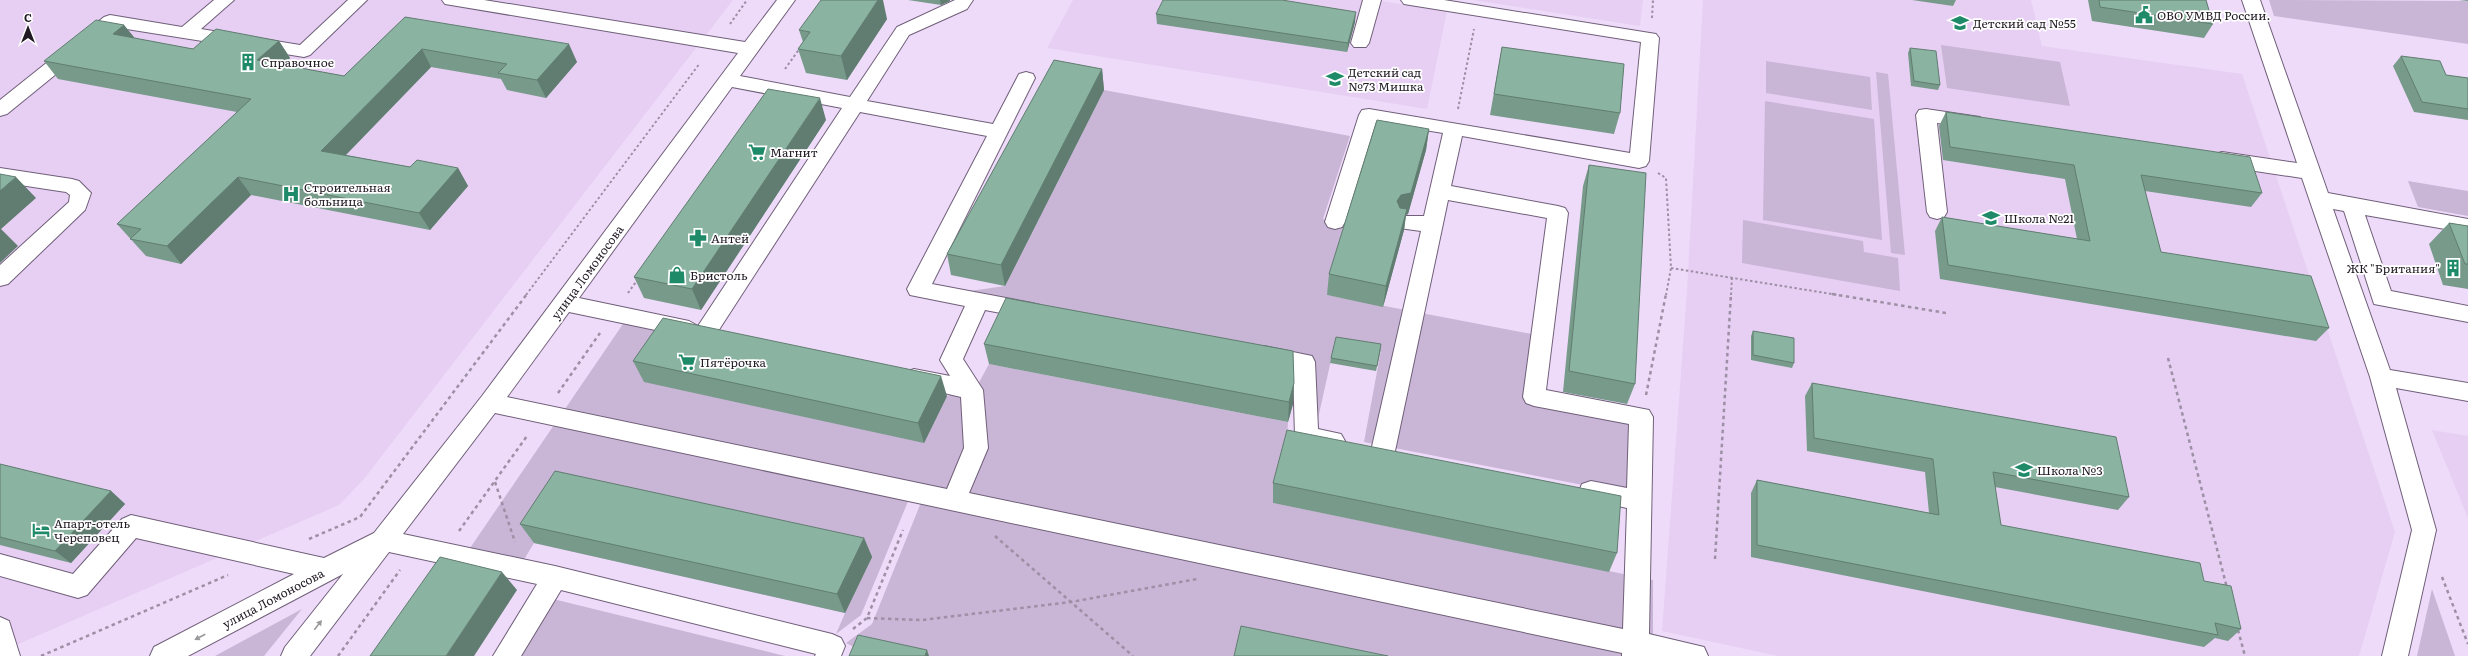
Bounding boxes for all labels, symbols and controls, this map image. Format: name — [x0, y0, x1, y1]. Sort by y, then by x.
public building icon: ОВО УМВД России. — [2134, 5, 2154, 25]
place label: ОВО УМВД России. — [2157, 6, 2270, 24]
north arrow — [8, 8, 48, 48]
text: С — [24, 9, 32, 25]
school or university icon: Детский сад №55 — [1950, 13, 1970, 33]
place label: Детский сад №55 — [1973, 14, 2076, 32]
building icon: Справочное — [238, 52, 258, 72]
place label: Справочное — [261, 53, 334, 71]
place label: Детский сад №73 Мишка — [1348, 63, 1424, 95]
school or university icon: Детский сад №73 Мишка — [1325, 69, 1345, 89]
supermarket icon: Магнит — [747, 142, 767, 162]
place label: Магнит — [770, 143, 818, 161]
place label: Строительная больница — [304, 178, 391, 210]
hospital icon: Строительная больница — [281, 184, 301, 204]
school or university icon: Школа №21 — [1981, 208, 2001, 228]
place label: Школа №21 — [2004, 209, 2074, 227]
street label: улица Ломоносова — [547, 221, 628, 323]
pharmacy icon: Антей — [688, 228, 708, 248]
place label: Антей — [711, 229, 749, 247]
building icon: ЖК "Британия" — [2443, 258, 2463, 278]
place label: ЖК "Британия" — [2347, 259, 2440, 277]
shop icon: Бристоль — [667, 265, 687, 285]
place label: Бристоль — [690, 266, 748, 284]
supermarket icon: Пятёрочка — [677, 352, 697, 372]
place label: Пятёрочка — [700, 353, 767, 371]
school or university icon: Школа №3 — [2014, 460, 2034, 480]
place label: Школа №3 — [2037, 461, 2103, 479]
place label: Апарт-отель Череповец — [54, 514, 131, 546]
hotel icon: Апарт-отель Череповец — [31, 520, 51, 540]
street label: улица Ломоносова — [219, 563, 328, 632]
one-way arrow — [314, 620, 322, 631]
one-way arrow — [195, 633, 206, 640]

